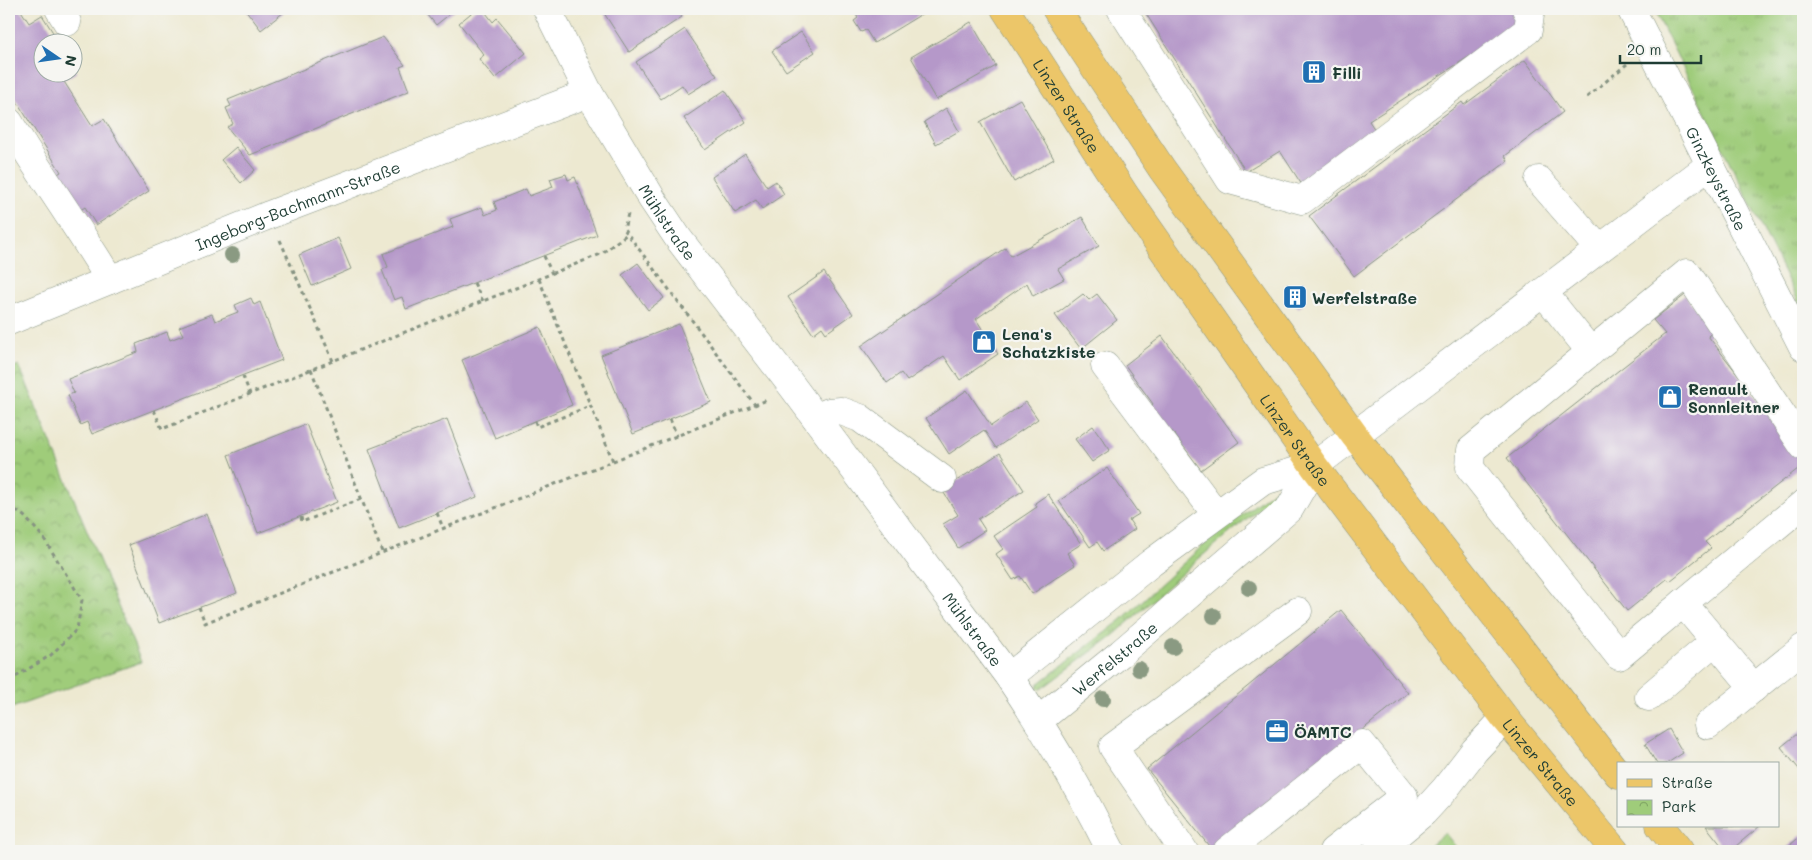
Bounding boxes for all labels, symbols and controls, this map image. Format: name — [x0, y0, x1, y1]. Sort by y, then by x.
north arrow — [32, 32, 82, 82]
scale bar — [1620, 32, 1701, 64]
text: 20 m — [1627, 39, 1661, 59]
text: N — [61, 54, 82, 68]
street label: Linzer Straße — [1029, 54, 1106, 157]
building icon: Filli — [1301, 59, 1327, 85]
place label: Filli — [1332, 62, 1362, 83]
street label: Ginzkeystraße — [1682, 123, 1752, 234]
street label: Ingeborg-Bachmann-Straße — [192, 155, 403, 255]
street label: Mühlstraße — [635, 180, 701, 264]
building icon: Werfelstraße — [1282, 284, 1308, 310]
place label: Werfelstraße — [1312, 287, 1417, 308]
place label: Lena's Schatzkiste — [1002, 323, 1096, 362]
shop icon: Lena's Schatzkiste — [971, 329, 997, 355]
place label: Renault Sonnleitner — [1688, 378, 1780, 417]
shop icon: Renault Sonnleitner — [1657, 384, 1683, 410]
street label: Linzer Straße — [1256, 390, 1336, 490]
street label: Mühlstraße — [939, 588, 1008, 670]
street label: Werfelstraße — [1067, 616, 1161, 700]
street label: Linzer Straße — [1499, 714, 1584, 810]
office icon: ÖAMTC — [1264, 718, 1290, 744]
place label: ÖAMTC — [1294, 721, 1352, 742]
legend — [1617, 762, 1780, 828]
text: Straße — [1662, 772, 1713, 792]
text: Park — [1662, 796, 1696, 816]

